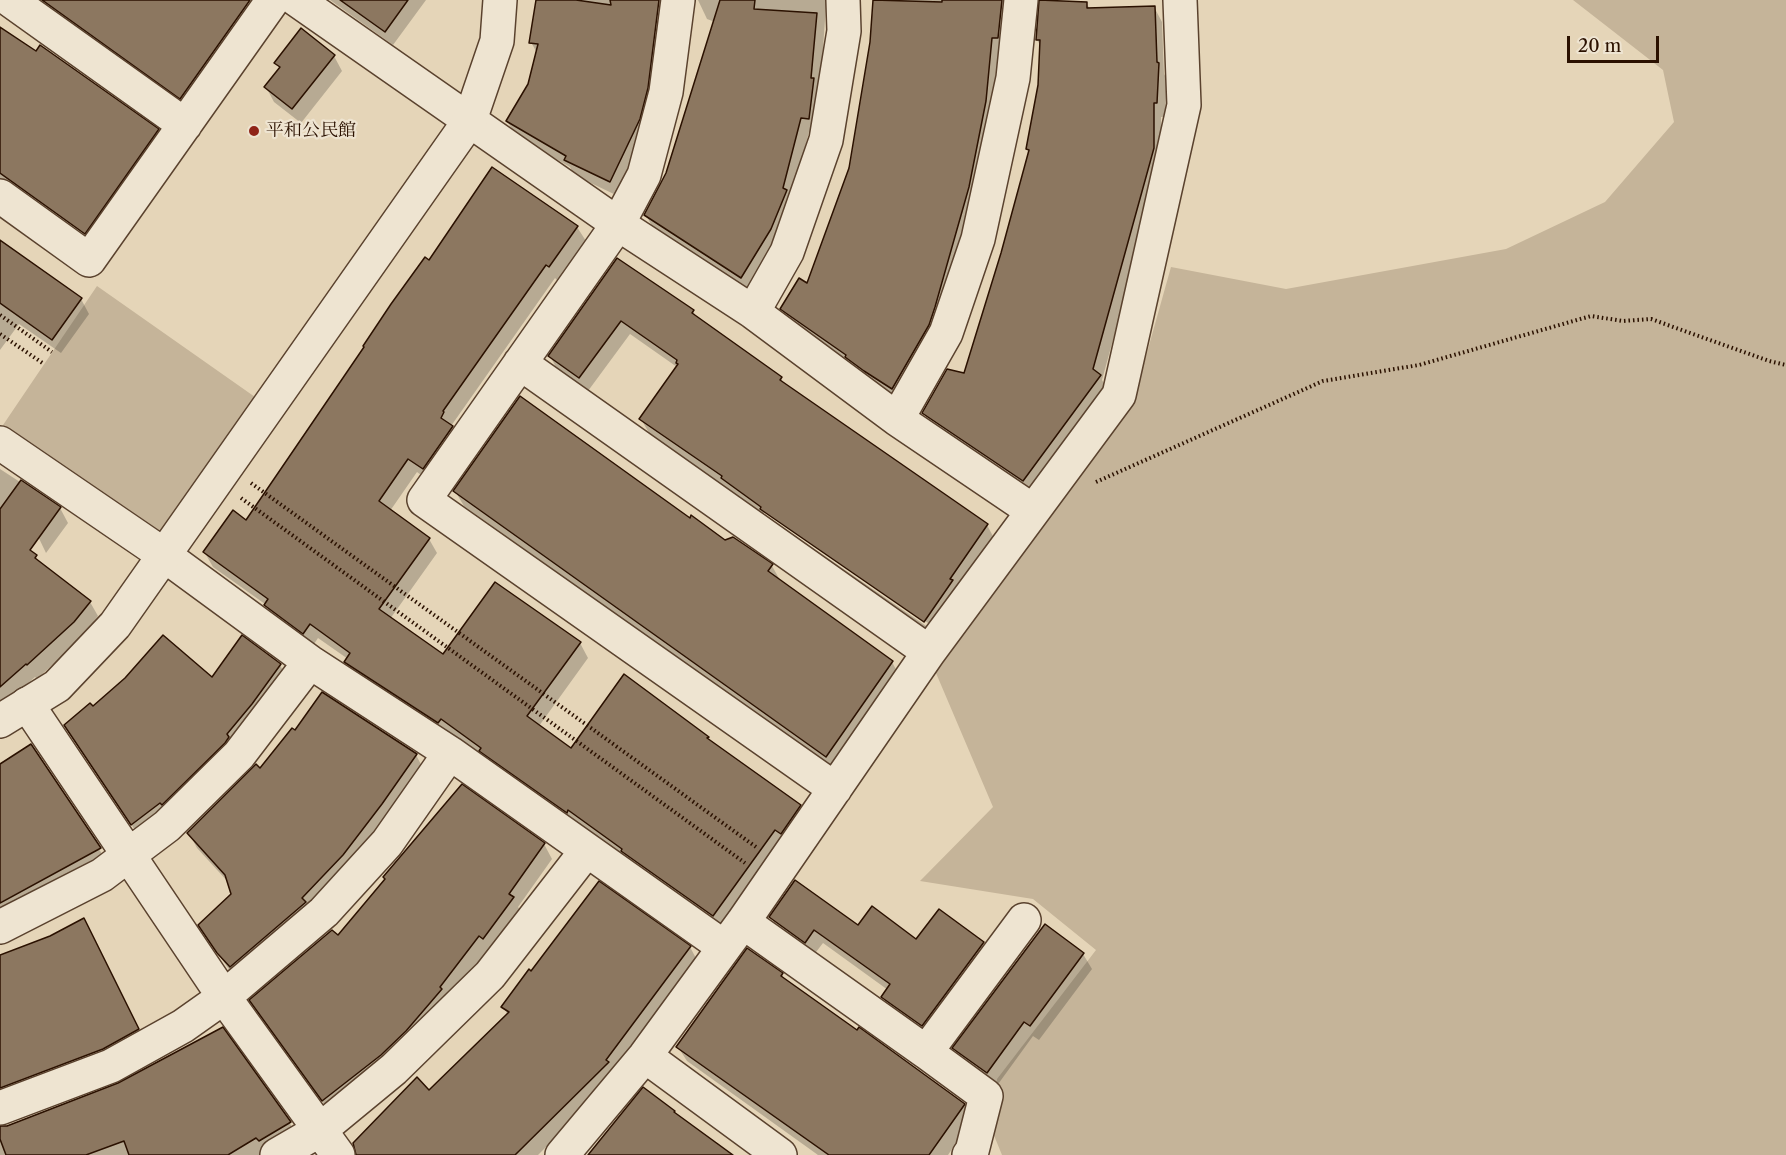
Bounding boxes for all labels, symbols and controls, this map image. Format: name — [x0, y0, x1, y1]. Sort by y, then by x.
scale bar — [1570, 24, 1662, 62]
text: 20 m — [1578, 35, 1621, 57]
place label: 平和公民館 — [266, 120, 356, 142]
marker: 平和公民館 — [247, 124, 261, 138]

